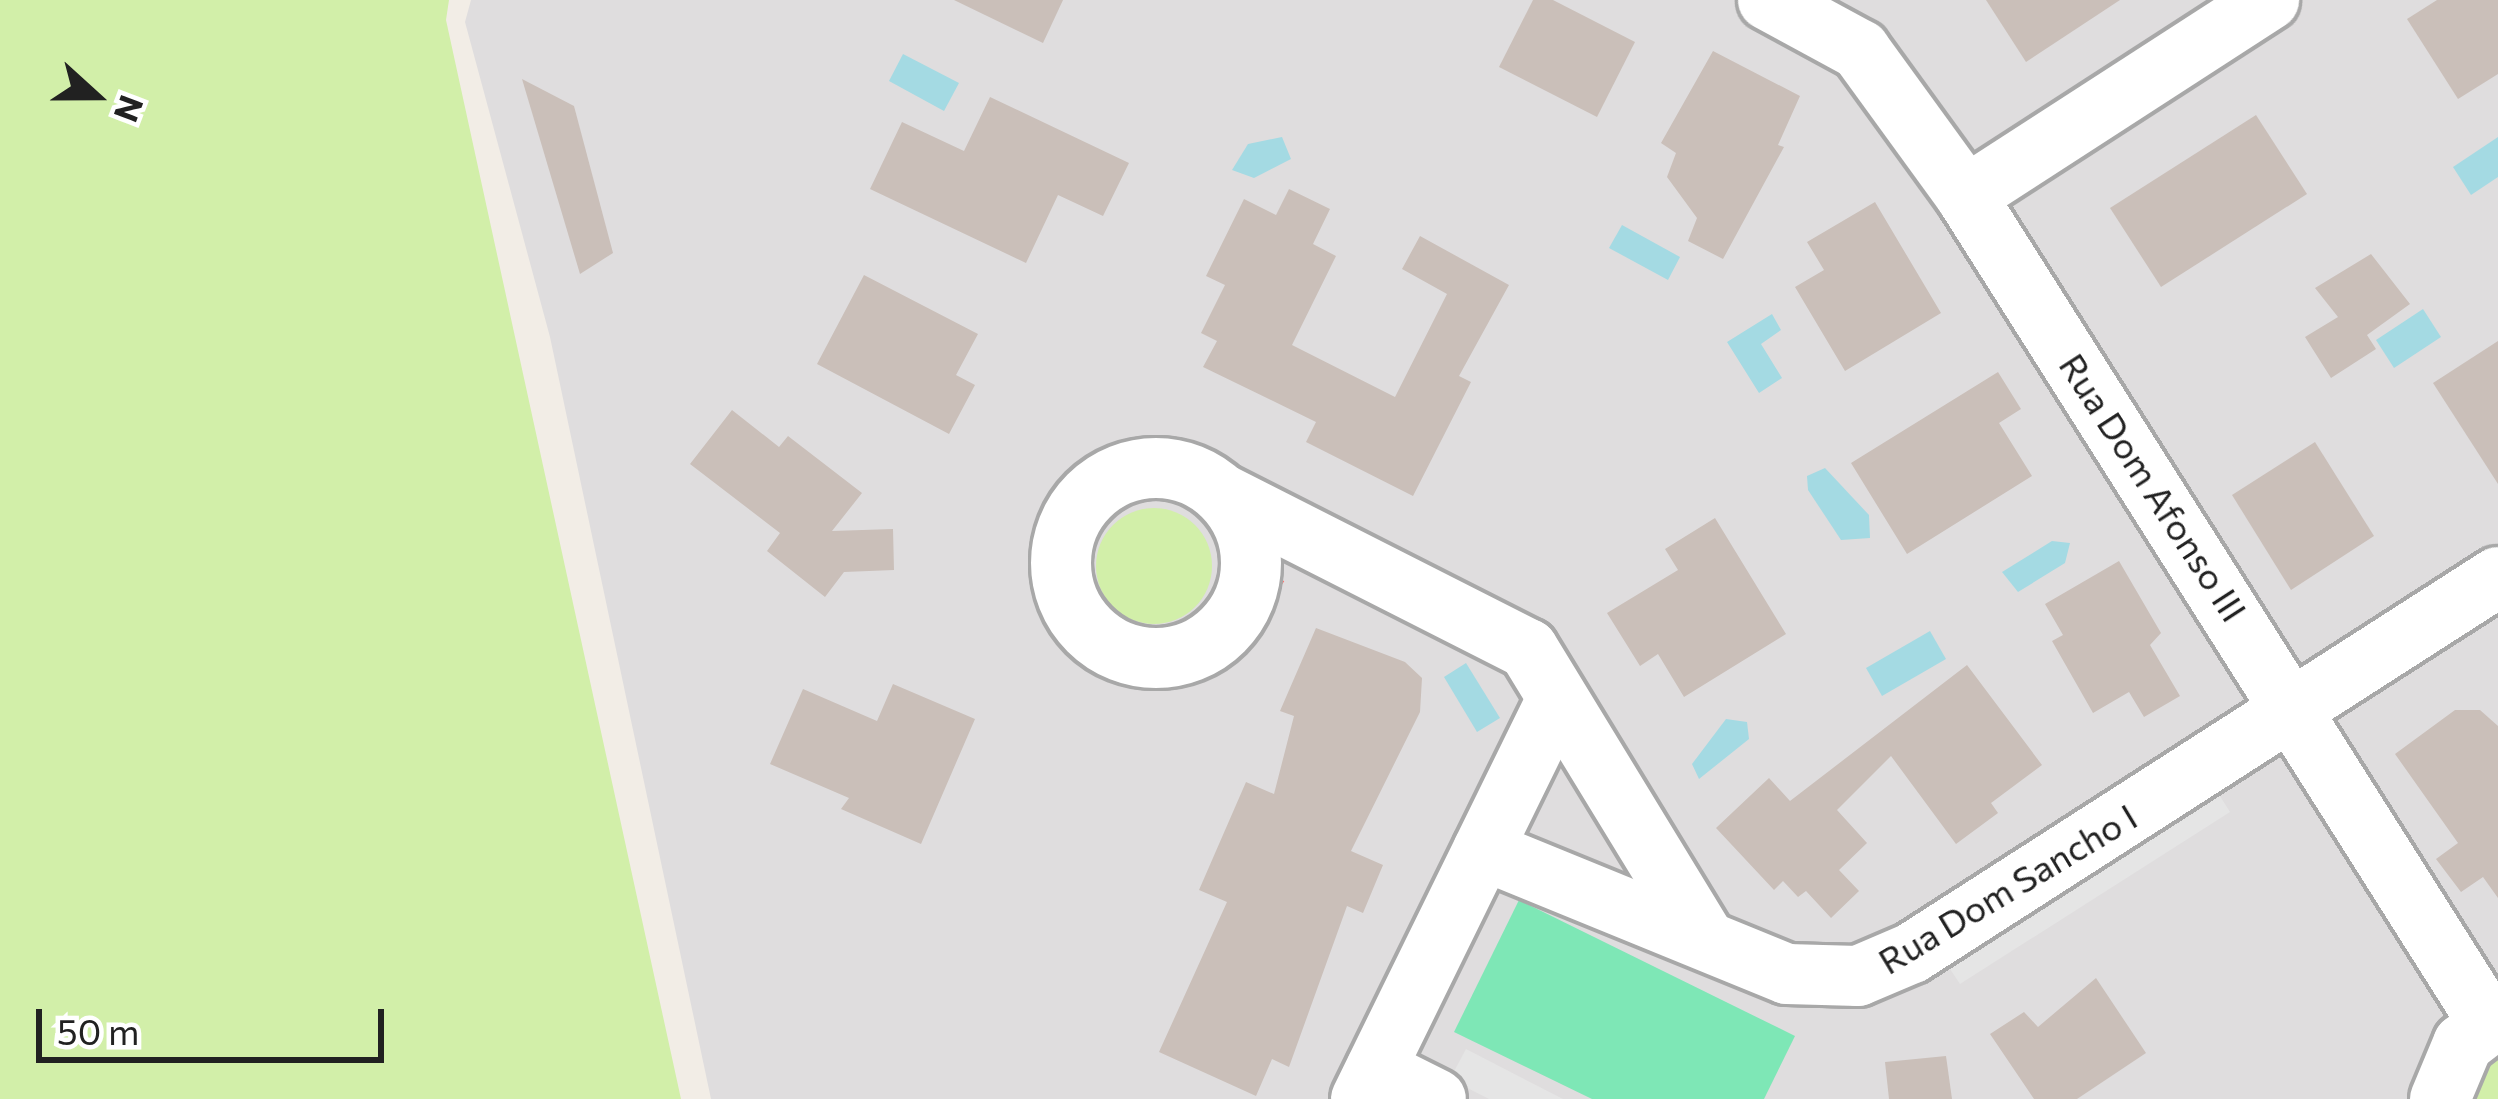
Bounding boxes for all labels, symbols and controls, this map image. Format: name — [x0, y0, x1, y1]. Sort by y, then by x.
north arrow — [36, 36, 156, 156]
text: N — [107, 90, 154, 128]
street label: Rua Dom Afonso III — [2051, 345, 2257, 629]
street label: Rua Dom Sancho I — [1870, 794, 2144, 982]
scale bar — [42, 985, 390, 1059]
text: 50 m — [57, 1008, 139, 1052]

